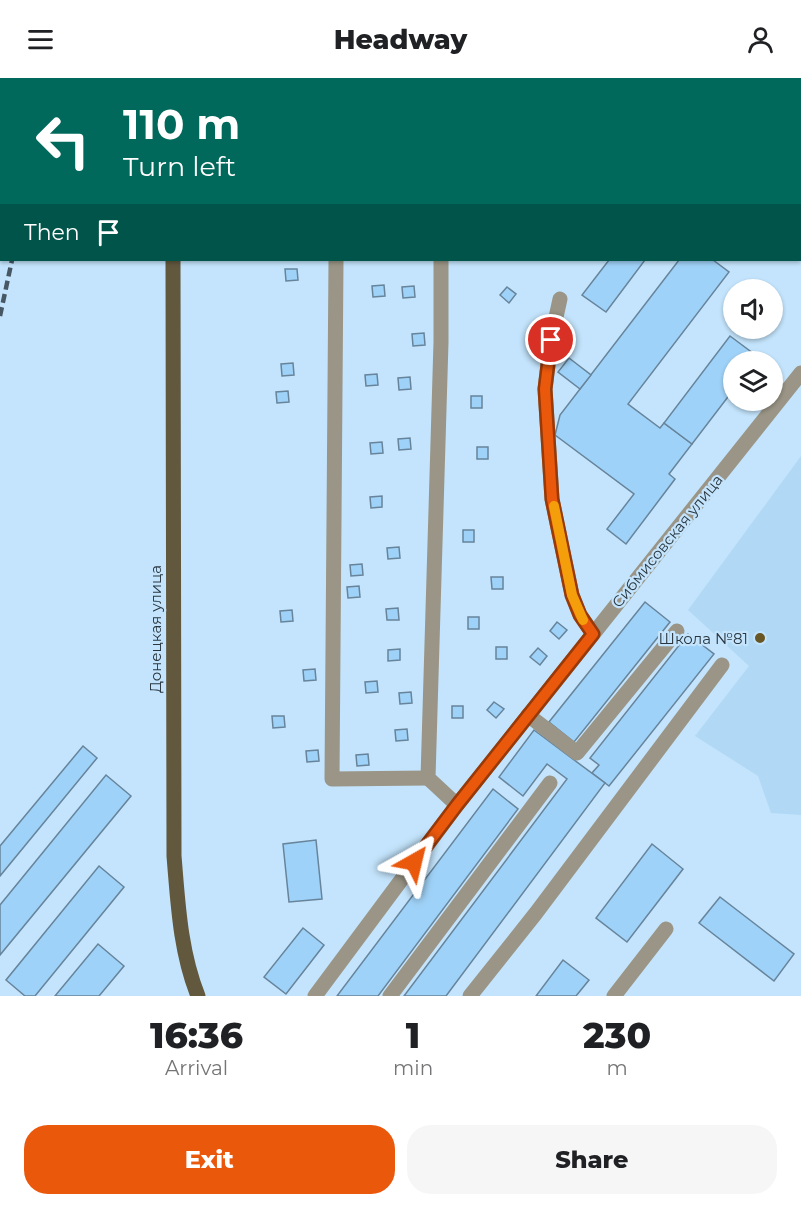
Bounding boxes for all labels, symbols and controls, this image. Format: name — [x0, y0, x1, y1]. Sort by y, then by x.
icon: menu — [24, 23, 57, 56]
text: Headway — [334, 23, 467, 56]
icon: person — [744, 23, 777, 56]
text: 110 m — [123, 98, 240, 150]
icon: left — [24, 102, 102, 180]
text: Turn left — [123, 150, 236, 183]
icon: arrive — [92, 216, 125, 249]
text: Then — [24, 219, 80, 246]
map controls — [723, 279, 783, 411]
button: sound — [723, 279, 783, 339]
pin — [525, 314, 576, 365]
icon: arrive — [534, 323, 567, 356]
button: layers — [723, 351, 783, 411]
street label: Сибмисовская улица — [607, 471, 727, 611]
street label: Донецкая улица — [146, 565, 165, 693]
place label: Школа №81 — [658, 629, 748, 648]
marker: Школа №81 — [753, 631, 767, 645]
position arrow — [382, 830, 446, 894]
text: 16:36 — [150, 1013, 243, 1057]
text: 1 — [406, 1013, 420, 1057]
text: 230 — [583, 1013, 651, 1057]
text: Arrival — [165, 1056, 228, 1080]
text: min — [393, 1056, 433, 1080]
text: m — [606, 1056, 628, 1080]
button: Exit — [24, 1125, 395, 1194]
button: Share — [407, 1125, 777, 1194]

